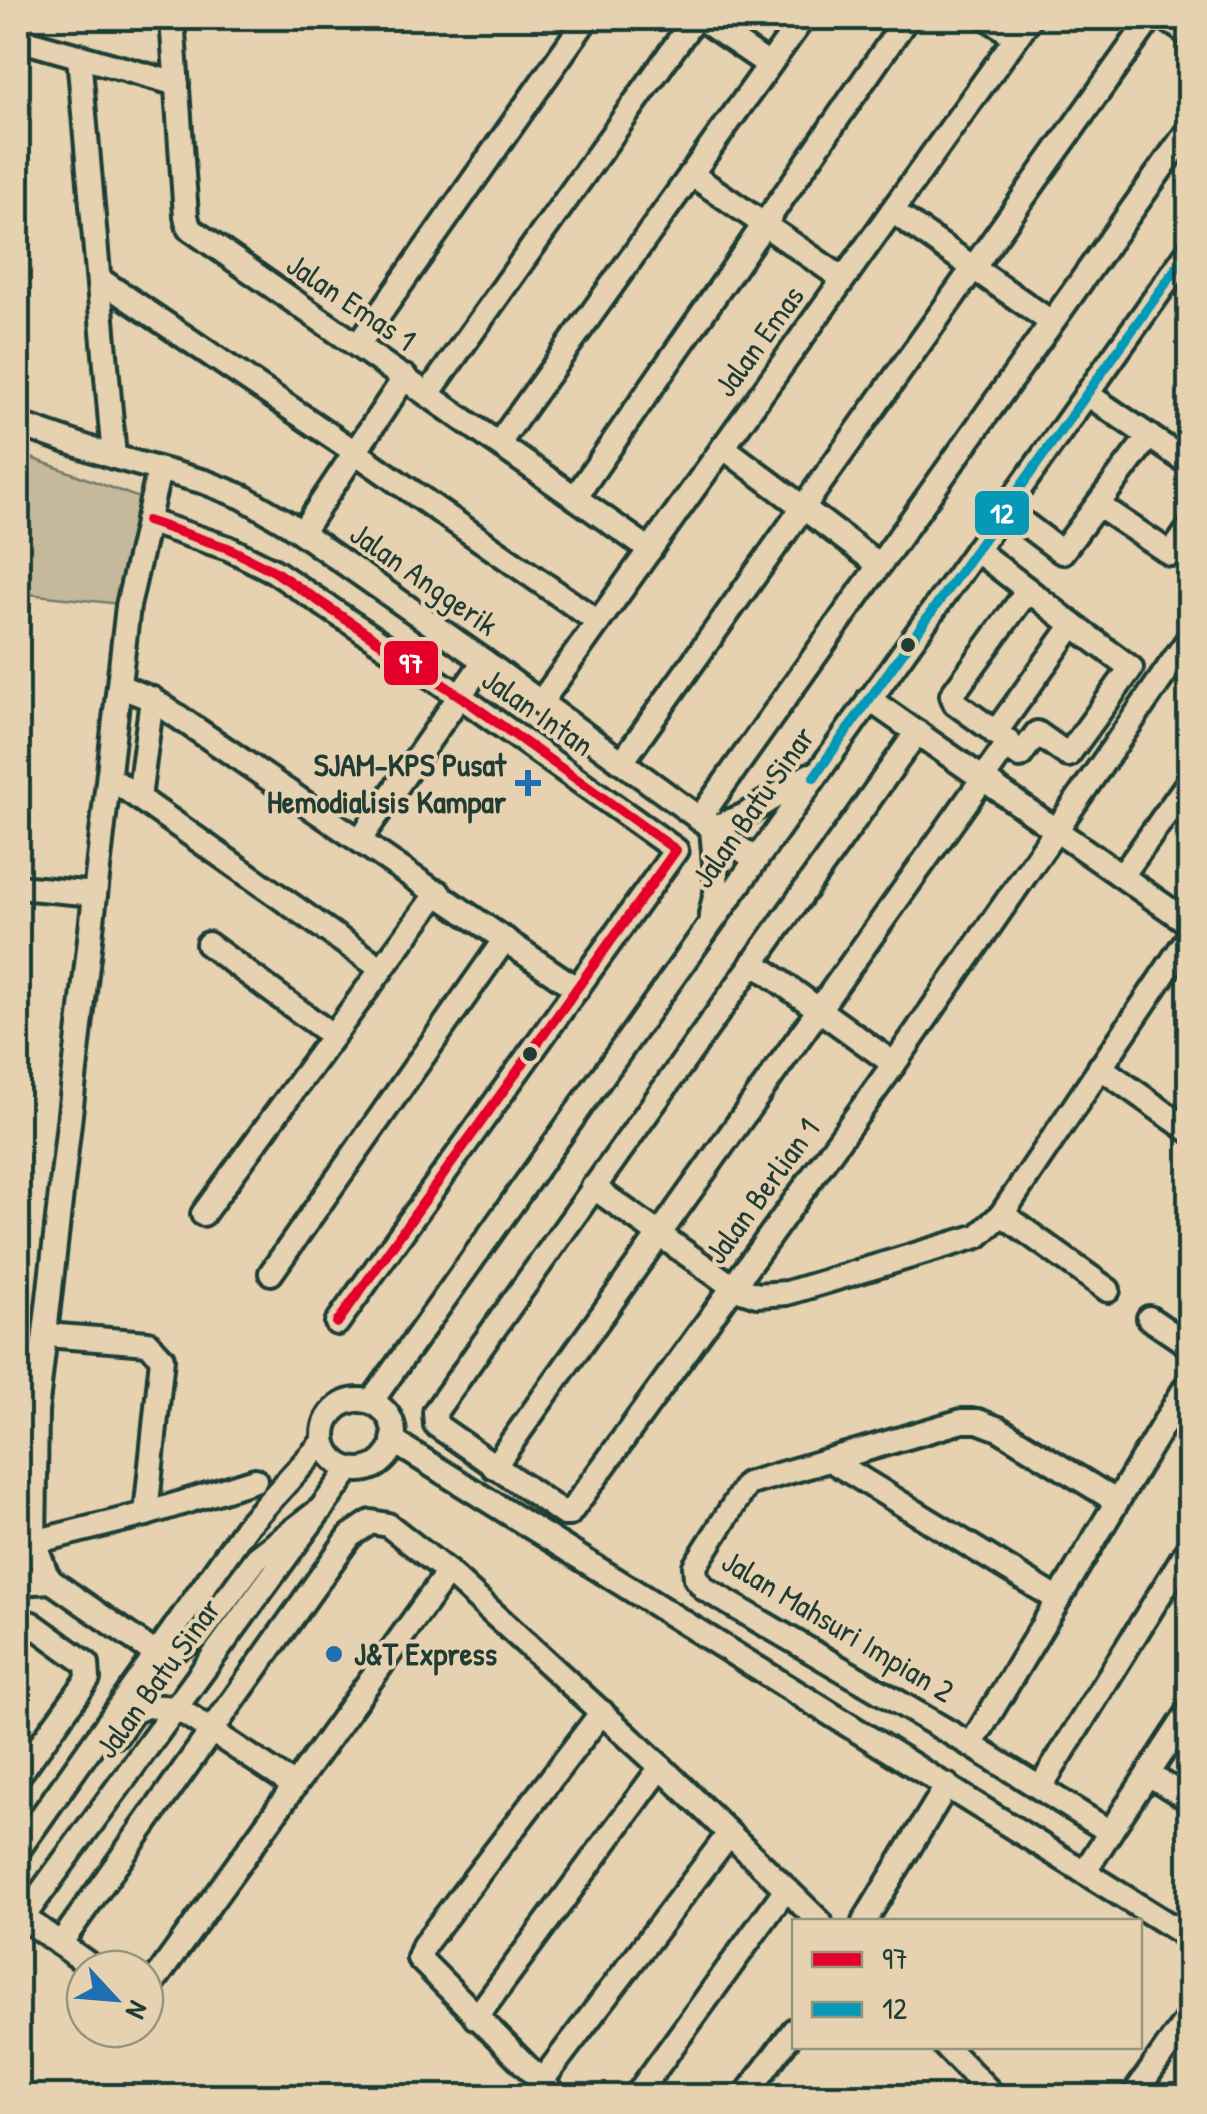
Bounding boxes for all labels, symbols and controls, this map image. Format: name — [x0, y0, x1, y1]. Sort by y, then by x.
street label: Jalan Emas 1 — [278, 243, 424, 361]
street label: Jalan Emas — [704, 276, 814, 405]
line badge: 12 — [973, 489, 1031, 537]
text: 12 — [990, 494, 1015, 532]
street label: Jalan Anggerik — [342, 512, 507, 645]
unlabelled marker — [898, 635, 918, 655]
line badge: 97 — [382, 639, 440, 687]
text: 97 — [399, 644, 423, 682]
street label: Jalan Intan — [474, 657, 603, 766]
street label: Jalan Batu Sinar — [681, 717, 824, 896]
place label: SJAM-KPS Pusat Hemodialisis Kampar — [267, 743, 507, 824]
marker: SJAM-KPS Pusat Hemodialisis Kampar — [515, 770, 541, 796]
unlabelled marker — [520, 1044, 540, 1064]
street label: Jalan Berlian 1 — [694, 1109, 829, 1272]
street label: Jalan Mahsuri Impian 2 — [714, 1539, 962, 1712]
street label: Jalan Batu Sinar — [85, 1589, 230, 1767]
place label: J&T Express — [354, 1632, 497, 1676]
marker: J&T Express — [323, 1643, 345, 1665]
legend — [792, 1919, 1142, 2049]
text: 97 — [882, 1938, 908, 1978]
north arrow — [65, 1949, 165, 2049]
text: 12 — [882, 1988, 907, 2028]
text: N — [117, 1995, 158, 2025]

